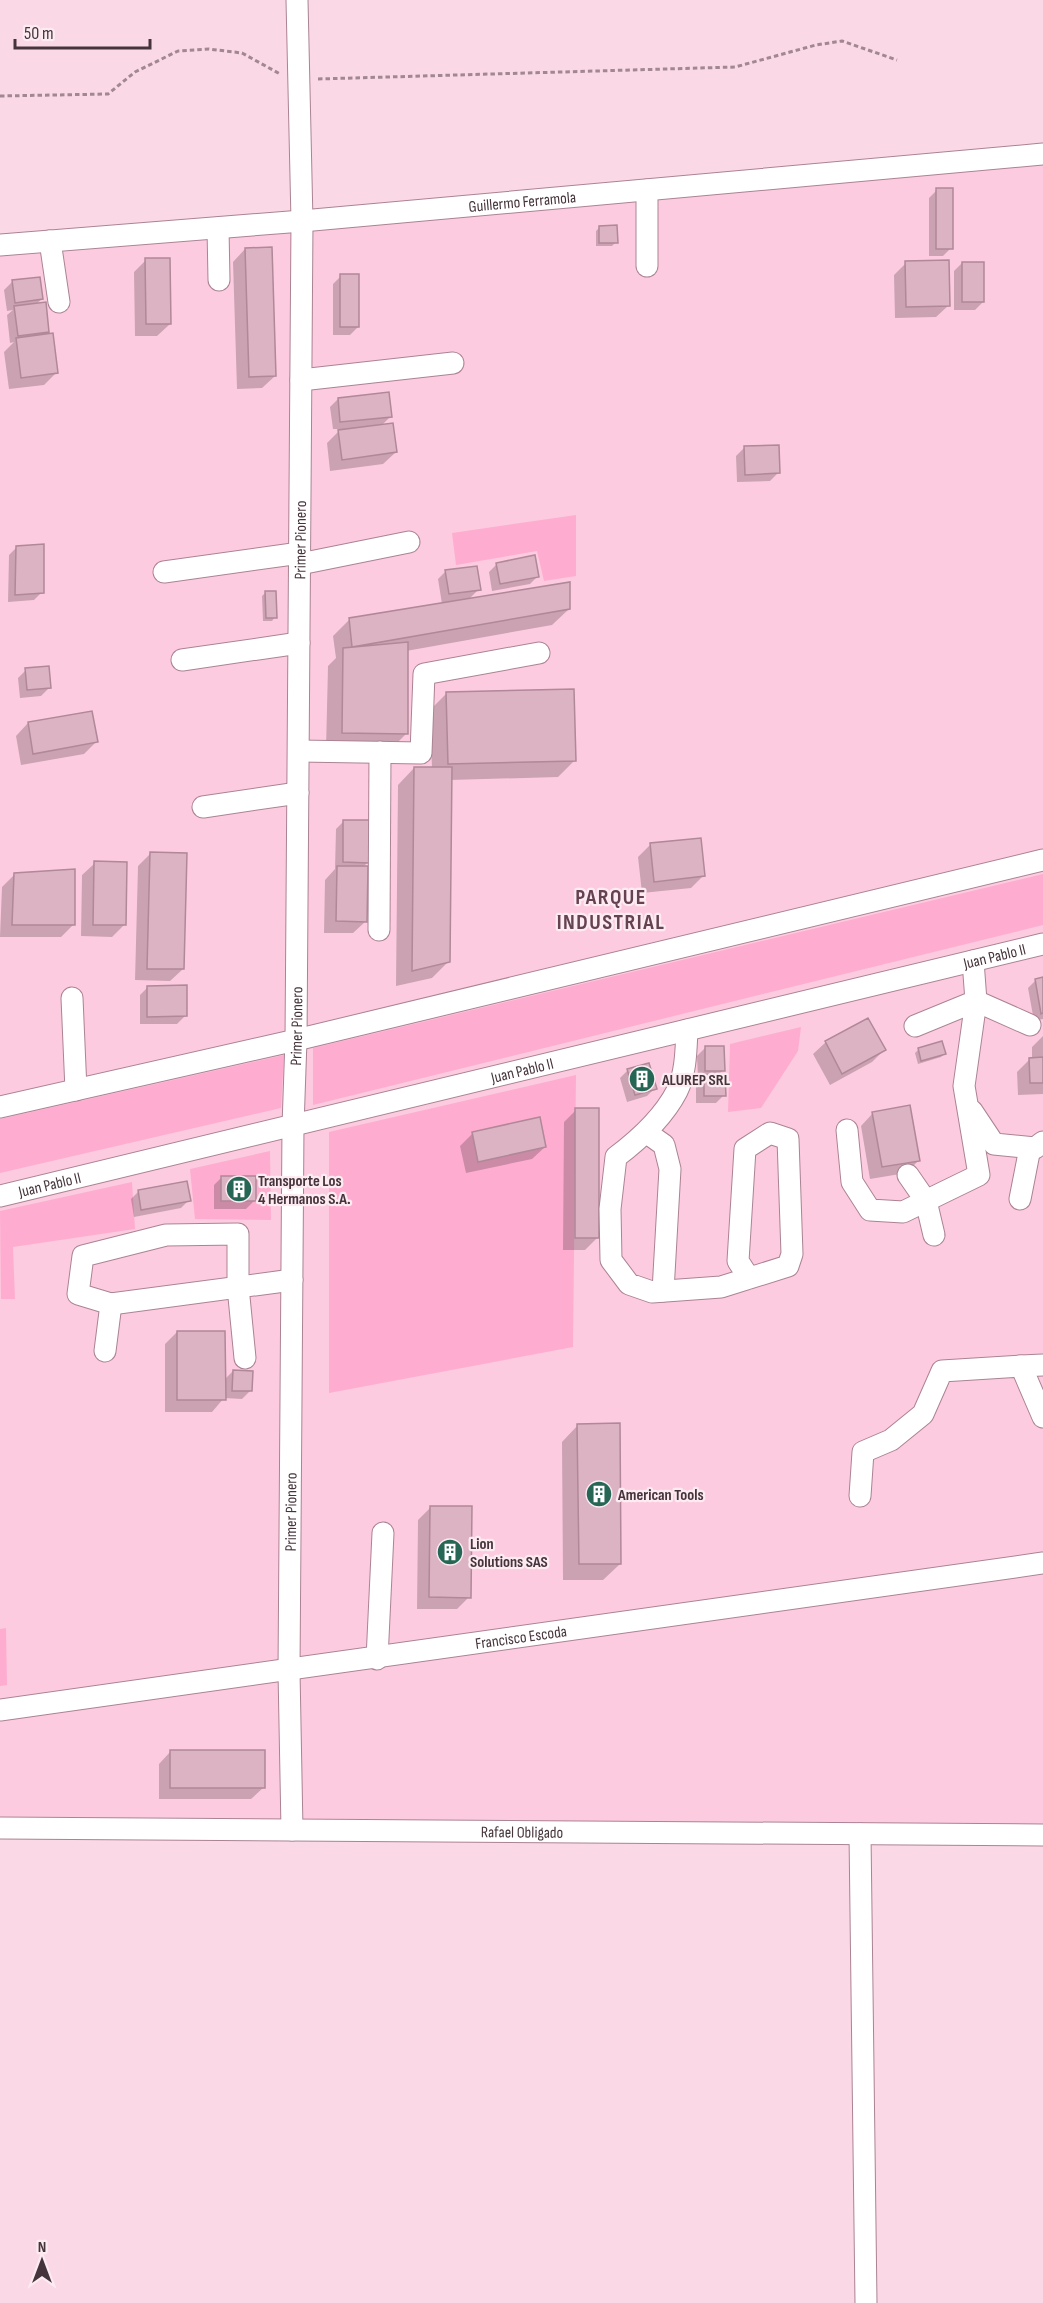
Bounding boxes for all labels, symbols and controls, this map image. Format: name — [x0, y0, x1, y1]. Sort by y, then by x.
scale bar — [15, 12, 150, 50]
text: 50 m — [24, 23, 54, 44]
street label: Guillermo Ferramola — [468, 188, 577, 217]
street label: Primer Pionero — [291, 501, 311, 580]
district label: PARQUE INDUSTRIAL — [557, 884, 665, 936]
street label: Juan Pablo II — [961, 941, 1028, 974]
street label: Primer Pionero — [287, 987, 307, 1066]
street label: Juan Pablo II — [488, 1055, 555, 1088]
building icon: ALUREP SRL — [627, 1064, 657, 1094]
place label: ALUREP SRL — [661, 1071, 731, 1090]
street label: Juan Pablo II — [16, 1169, 83, 1202]
place label: Transporte Los 4 Hermanos S.A. — [258, 1172, 351, 1209]
building icon: Transporte Los 4 Hermanos S.A. — [224, 1174, 254, 1204]
street label: Primer Pionero — [282, 1473, 301, 1552]
building icon: American Tools — [584, 1479, 614, 1509]
place label: American Tools — [617, 1486, 704, 1505]
place label: Lion Solutions SAS — [470, 1535, 548, 1572]
building icon: Lion Solutions SAS — [435, 1537, 465, 1567]
street label: Francisco Escoda — [474, 1622, 568, 1654]
street label: Rafael Obligado — [481, 1823, 563, 1843]
north arrow — [12, 2231, 72, 2291]
text: N — [38, 2238, 46, 2257]

